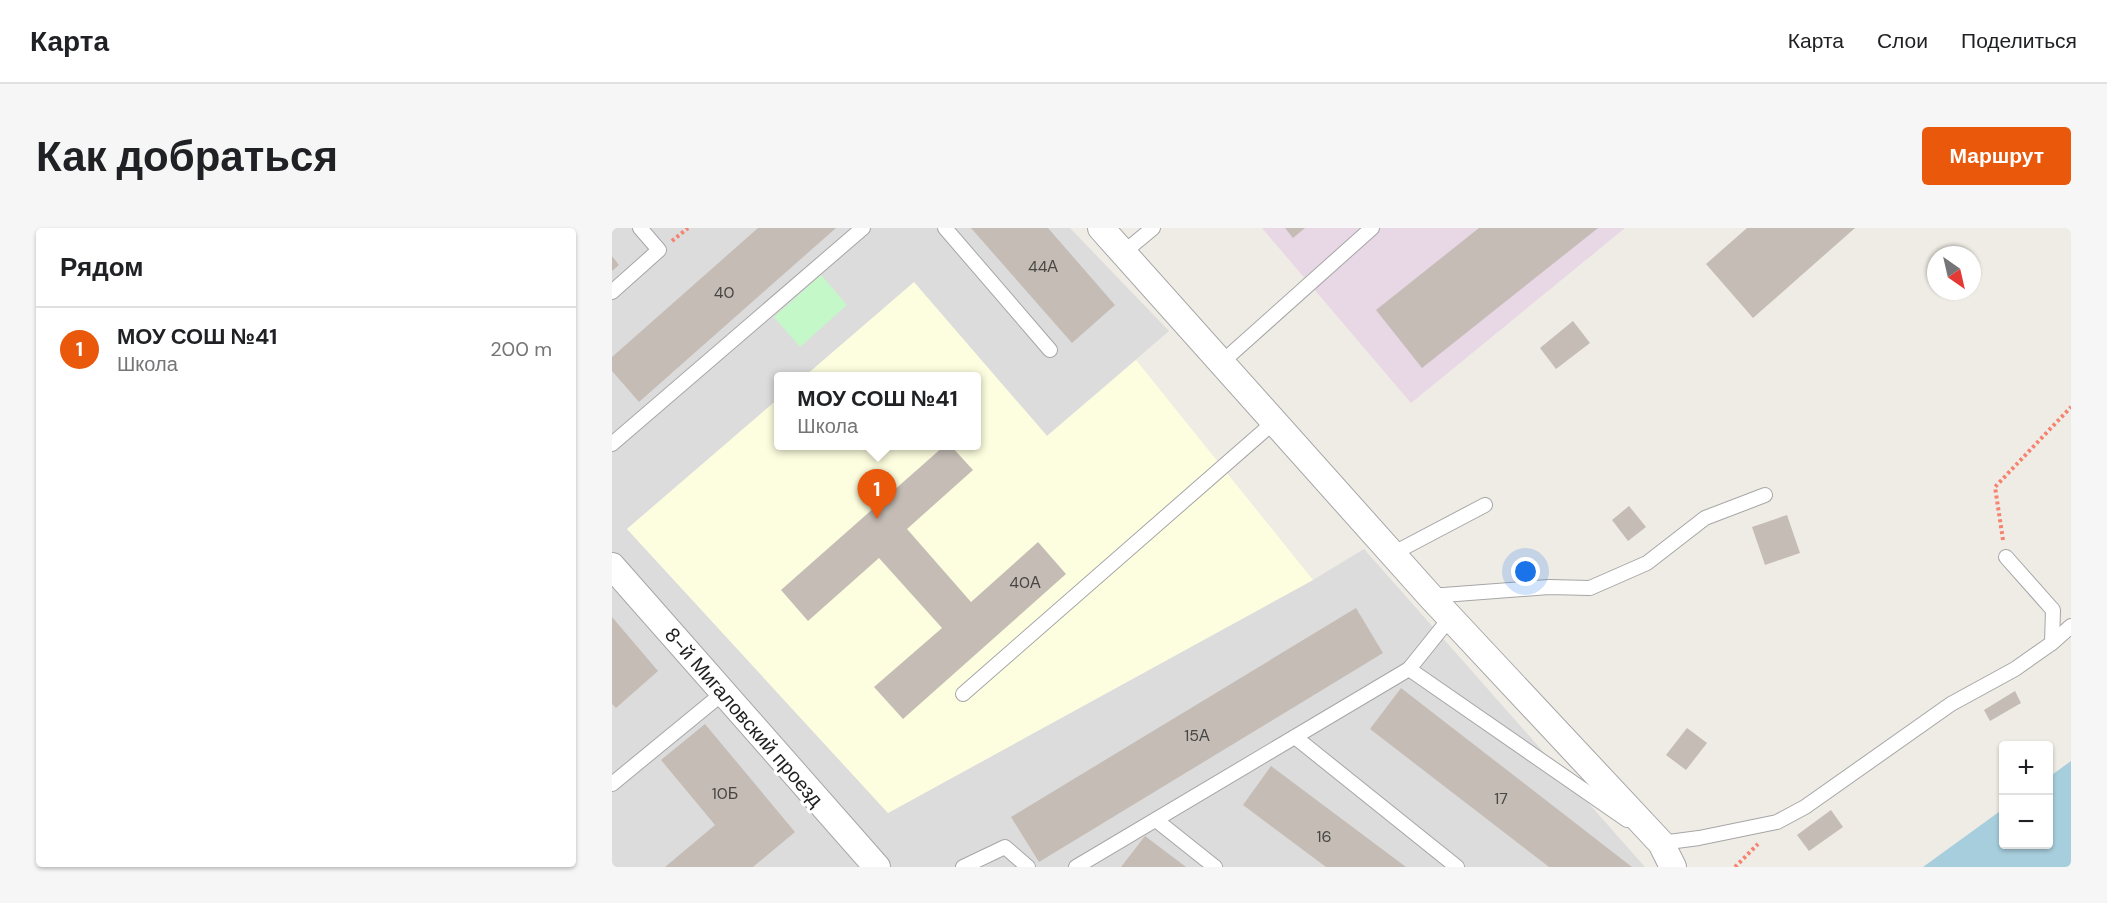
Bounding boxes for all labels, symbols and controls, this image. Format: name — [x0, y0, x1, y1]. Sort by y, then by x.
text: Карта — [30, 23, 109, 60]
text: Карта — [1788, 27, 1844, 55]
text: Слои — [1877, 27, 1928, 55]
text: Поделиться — [1961, 27, 2077, 55]
button: Маршрут — [1922, 127, 2071, 185]
text: Как добраться — [36, 129, 338, 184]
north arrow — [1927, 246, 1981, 300]
text: Рядом — [60, 250, 143, 284]
house number: 44А — [1028, 256, 1058, 277]
house number: 40 — [714, 282, 734, 303]
text: МОУ СОШ №41 — [117, 322, 277, 351]
text: 1 — [76, 336, 83, 362]
text: 200 m — [490, 336, 552, 362]
text: Школа — [117, 351, 178, 377]
popup — [774, 372, 981, 450]
text: МОУ СОШ №41 — [797, 384, 958, 413]
text: Школа — [797, 413, 858, 439]
pin: 1 — [858, 470, 896, 519]
your location — [1511, 557, 1540, 586]
house number: 40А — [1009, 572, 1041, 593]
street label: 8-й Мигаловский проезд — [659, 622, 829, 812]
house number: 15А — [1184, 725, 1210, 746]
map controls — [1999, 741, 2053, 849]
button: + — [1999, 741, 2053, 795]
house number: 10Б — [712, 783, 738, 804]
house number: 17 — [1494, 788, 1508, 809]
button: − — [1999, 795, 2053, 849]
house number: 16 — [1316, 826, 1332, 847]

